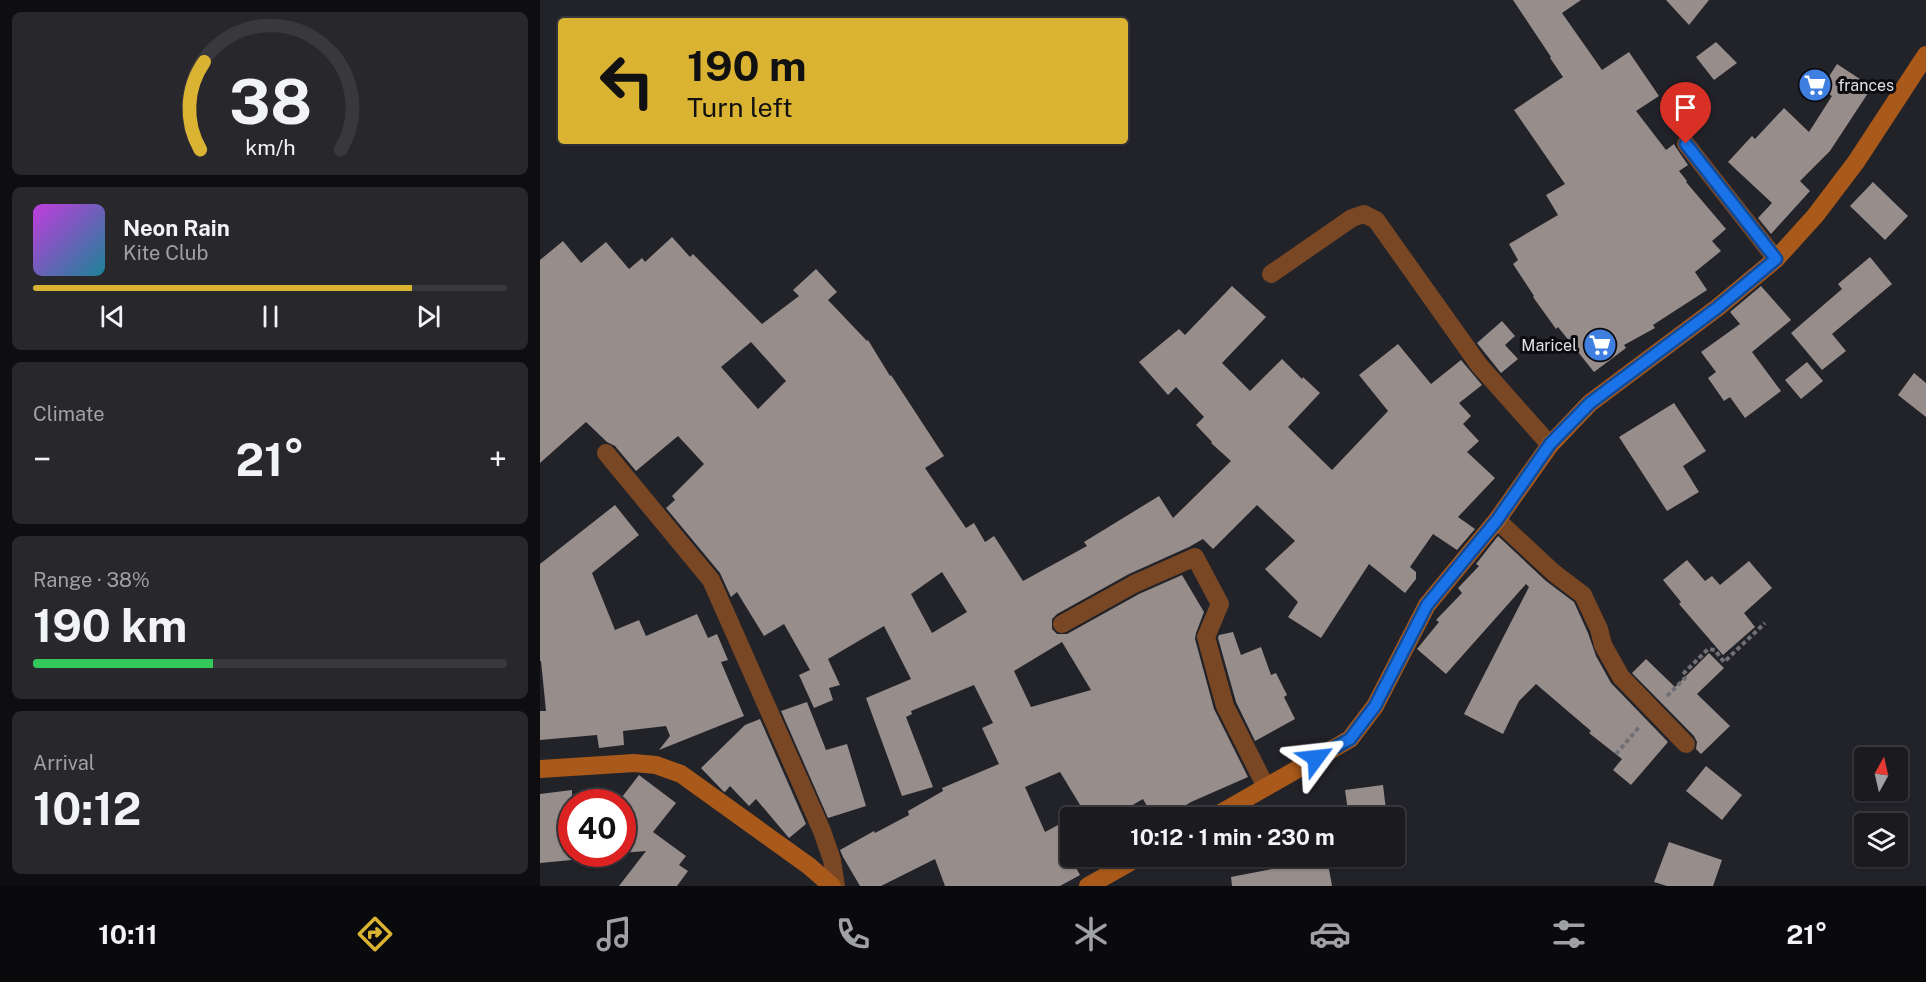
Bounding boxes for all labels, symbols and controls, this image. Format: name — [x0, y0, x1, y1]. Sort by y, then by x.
text: 190 m — [687, 41, 807, 90]
icon: left — [588, 42, 666, 120]
text: 38 — [228, 66, 312, 139]
supermarket icon: frances — [1797, 67, 1833, 103]
place label: frances — [1838, 76, 1894, 95]
pin — [1660, 82, 1711, 144]
text: Turn left — [687, 91, 793, 123]
icon: arrive — [1669, 91, 1702, 124]
text: km/h — [245, 136, 295, 161]
text: Neon Rain — [123, 215, 230, 241]
text: Kite Club — [123, 241, 208, 265]
icon: previous — [96, 300, 129, 333]
icon: pause — [254, 300, 287, 333]
icon: next — [412, 300, 445, 333]
supermarket icon: Maricel — [1582, 327, 1618, 363]
place label: Maricel — [1521, 336, 1577, 355]
text: Climate — [33, 402, 105, 426]
text: 21° — [235, 433, 305, 486]
text: − — [33, 440, 51, 478]
text: + — [489, 440, 507, 478]
text: Range · 38% — [33, 568, 150, 592]
text: 190 km — [33, 599, 187, 652]
position arrow — [1284, 726, 1348, 790]
north arrow — [1854, 747, 1908, 801]
map controls — [1854, 747, 1908, 867]
text: Arrival — [33, 751, 95, 775]
text: 10:12 — [33, 782, 141, 835]
speed limit sign: 40 — [558, 789, 636, 867]
button: layers — [1854, 813, 1908, 867]
text: 10:12 · 1 min · 230 m — [1130, 824, 1335, 850]
icon: directions — [354, 913, 396, 955]
icon: music — [593, 913, 635, 955]
icon: phone — [832, 913, 874, 955]
icon: climate — [1070, 913, 1112, 955]
icon: car — [1309, 913, 1351, 955]
icon: filters — [1548, 913, 1590, 955]
text: 10:11 — [98, 918, 158, 950]
text: 21° — [1786, 918, 1828, 950]

